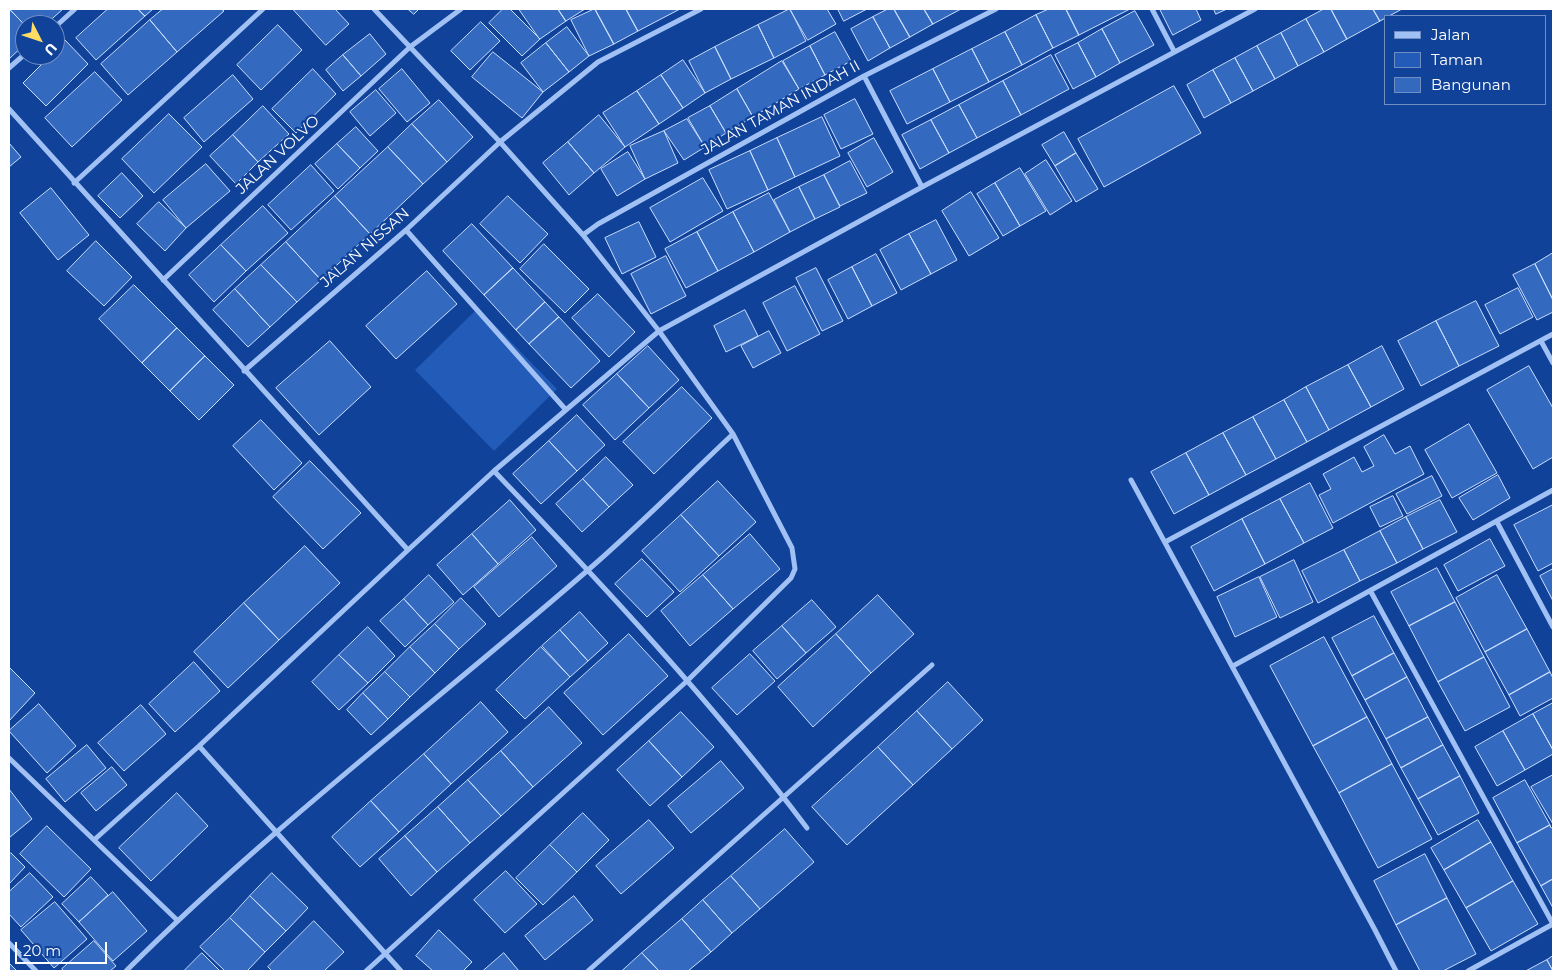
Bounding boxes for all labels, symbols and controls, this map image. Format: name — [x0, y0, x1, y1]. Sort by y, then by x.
north arrow — [15, 15, 65, 65]
legend — [1384, 15, 1547, 105]
text: Jalan — [1431, 25, 1470, 44]
text: U — [40, 39, 61, 59]
text: Taman — [1431, 50, 1483, 69]
street label: JALAN TAMAN INDAH II — [698, 57, 864, 159]
text: Bangunan — [1431, 75, 1511, 94]
street label: JALAN VOLVO — [233, 112, 323, 198]
street label: JALAN NISSAN — [317, 205, 413, 291]
scale bar — [18, 932, 110, 964]
text: 20 m — [23, 941, 61, 960]

